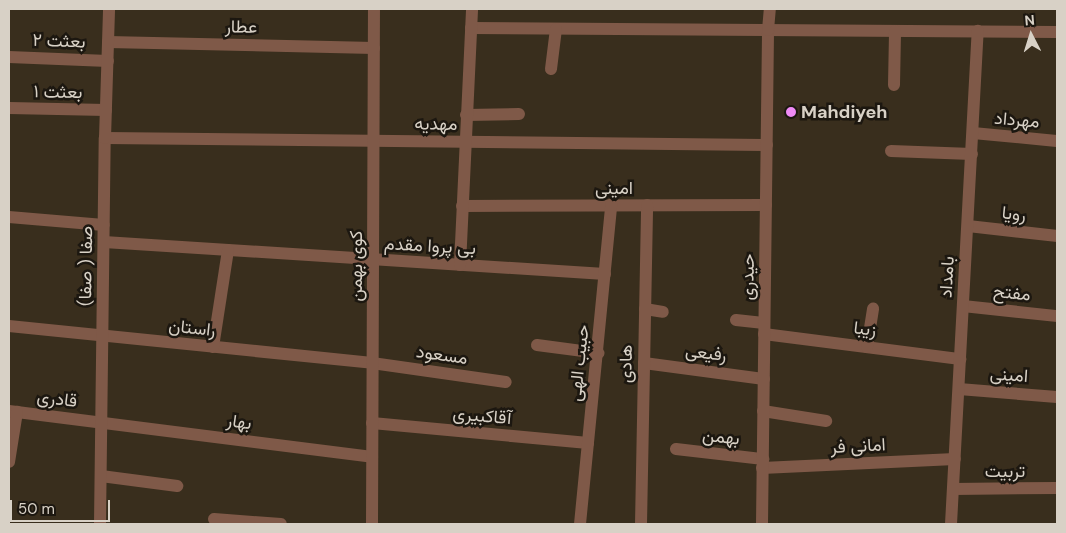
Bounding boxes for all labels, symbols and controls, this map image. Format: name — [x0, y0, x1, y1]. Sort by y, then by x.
north arrow — [1006, 10, 1056, 60]
text: N — [1024, 11, 1036, 29]
street label: عطار — [225, 16, 257, 38]
street label: بعثت ۲ — [32, 29, 86, 53]
street label: بعثت ۱ — [33, 81, 83, 103]
place label: Mahdiyeh — [801, 101, 887, 123]
marker: Mahdiyeh — [785, 106, 797, 118]
street label: مهرداد — [993, 107, 1041, 133]
street label: مهدیه — [414, 113, 458, 135]
street label: امینی — [595, 177, 633, 199]
street label: رویا — [1001, 202, 1027, 226]
street label: صفا ( صفا) — [74, 226, 98, 306]
street label: کوی بهمن — [345, 230, 367, 302]
street label: بی پروا مقدم — [383, 233, 477, 259]
street label: حیدری — [737, 253, 759, 301]
street label: بامداد — [935, 255, 959, 299]
street label: مفتح — [992, 280, 1032, 306]
street label: راستان — [167, 315, 217, 341]
street label: زیبا — [852, 317, 878, 341]
street label: حبیب الهی — [564, 324, 594, 402]
street label: رفیعی — [684, 340, 728, 366]
street label: مسعود — [415, 341, 469, 369]
street label: هادی — [615, 345, 637, 383]
street label: امینی — [989, 363, 1029, 387]
street label: قادری — [36, 386, 78, 412]
street label: آقاکبیری — [452, 403, 512, 429]
street label: بهار — [225, 410, 253, 434]
street label: بهمن — [701, 424, 741, 450]
street label: امانی فر — [830, 434, 886, 458]
street label: تربیت — [985, 460, 1025, 482]
scale bar — [12, 490, 112, 522]
text: 50 m — [18, 499, 55, 519]

